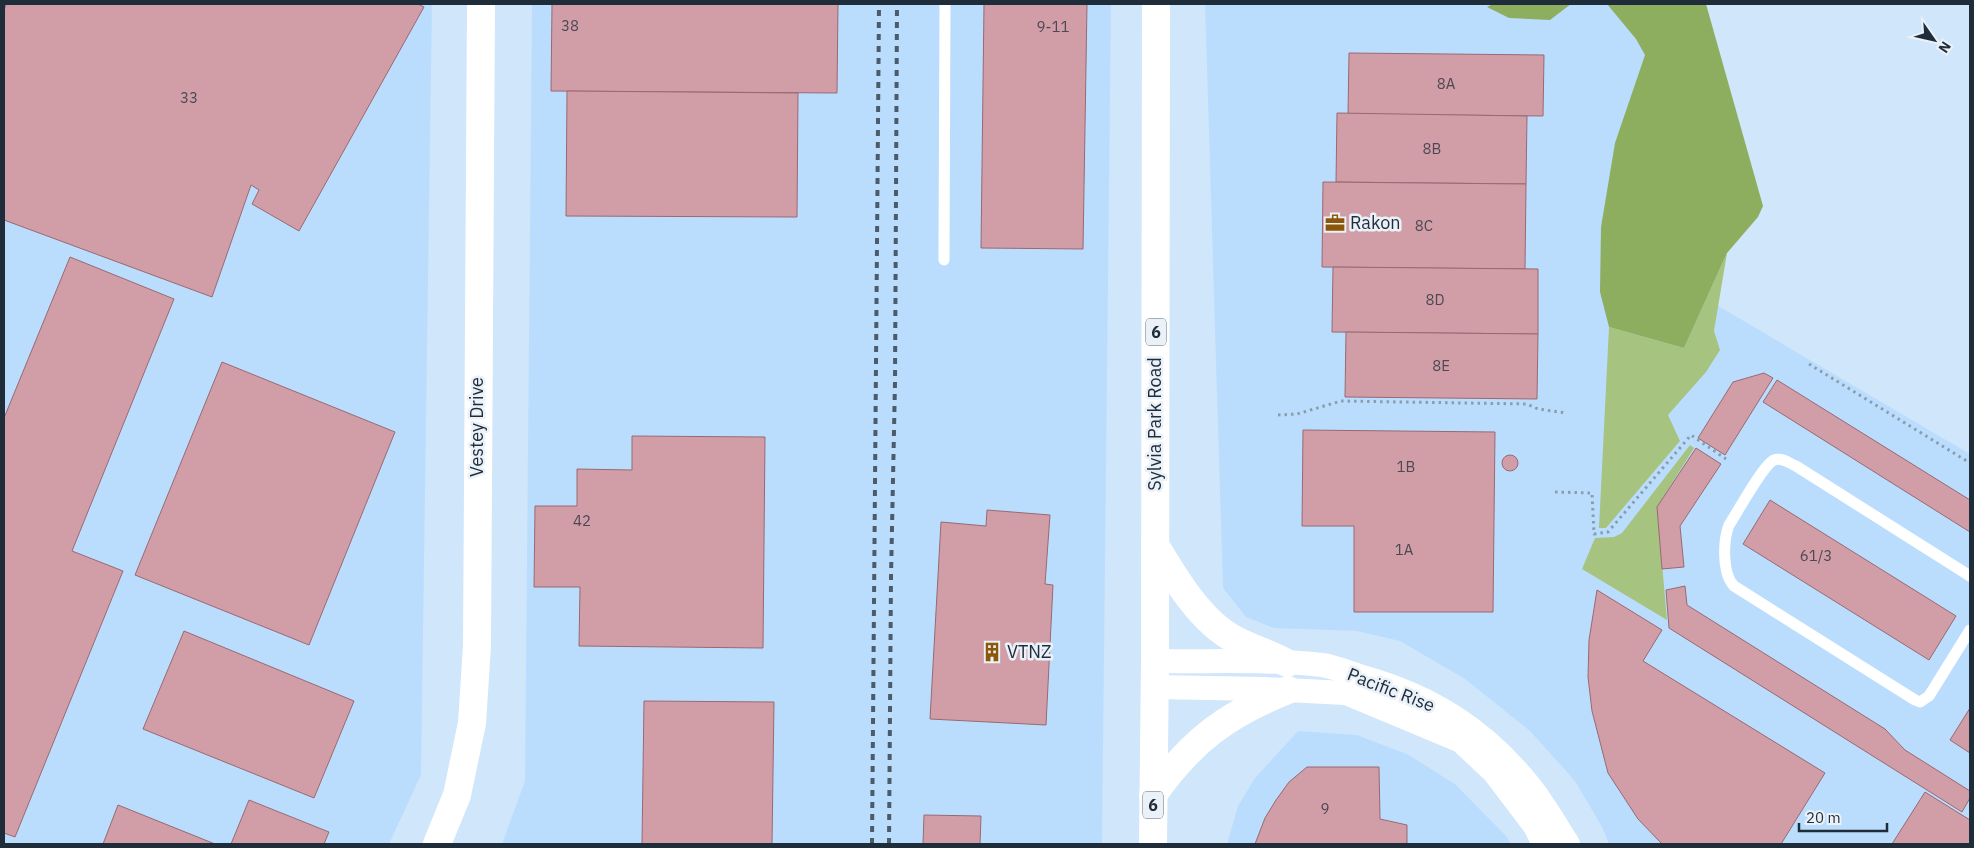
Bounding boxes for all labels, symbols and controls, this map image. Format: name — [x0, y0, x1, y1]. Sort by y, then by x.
north arrow — [1909, 15, 1959, 65]
house number: 38 — [561, 16, 579, 35]
house number: 9-11 — [1037, 17, 1070, 36]
text: N — [1934, 38, 1955, 57]
house number: 8A — [1437, 74, 1456, 93]
house number: 33 — [180, 88, 198, 107]
house number: 8B — [1423, 139, 1441, 158]
place label: Rakon — [1350, 211, 1400, 234]
office icon: Rakon — [1324, 212, 1346, 234]
house number: 8C — [1415, 216, 1433, 235]
house number: 8D — [1425, 290, 1445, 309]
road number: 6 — [1146, 318, 1166, 346]
house number: 8E — [1432, 356, 1450, 375]
street label: Sylvia Park Road — [1143, 357, 1166, 491]
street label: Vestey Drive — [465, 377, 488, 477]
house number: 1B — [1397, 457, 1415, 476]
house number: 42 — [573, 511, 591, 530]
house number: 1A — [1395, 540, 1414, 559]
house number: 61/3 — [1800, 546, 1832, 565]
place label: VTNZ — [1007, 640, 1052, 663]
building icon: VTNZ — [981, 641, 1003, 663]
street label: Pacific Rise — [1344, 662, 1438, 717]
road number: 6 — [1143, 792, 1163, 818]
house number: 9 — [1320, 799, 1330, 818]
scale bar — [1799, 800, 1886, 832]
text: 20 m — [1806, 808, 1841, 827]

